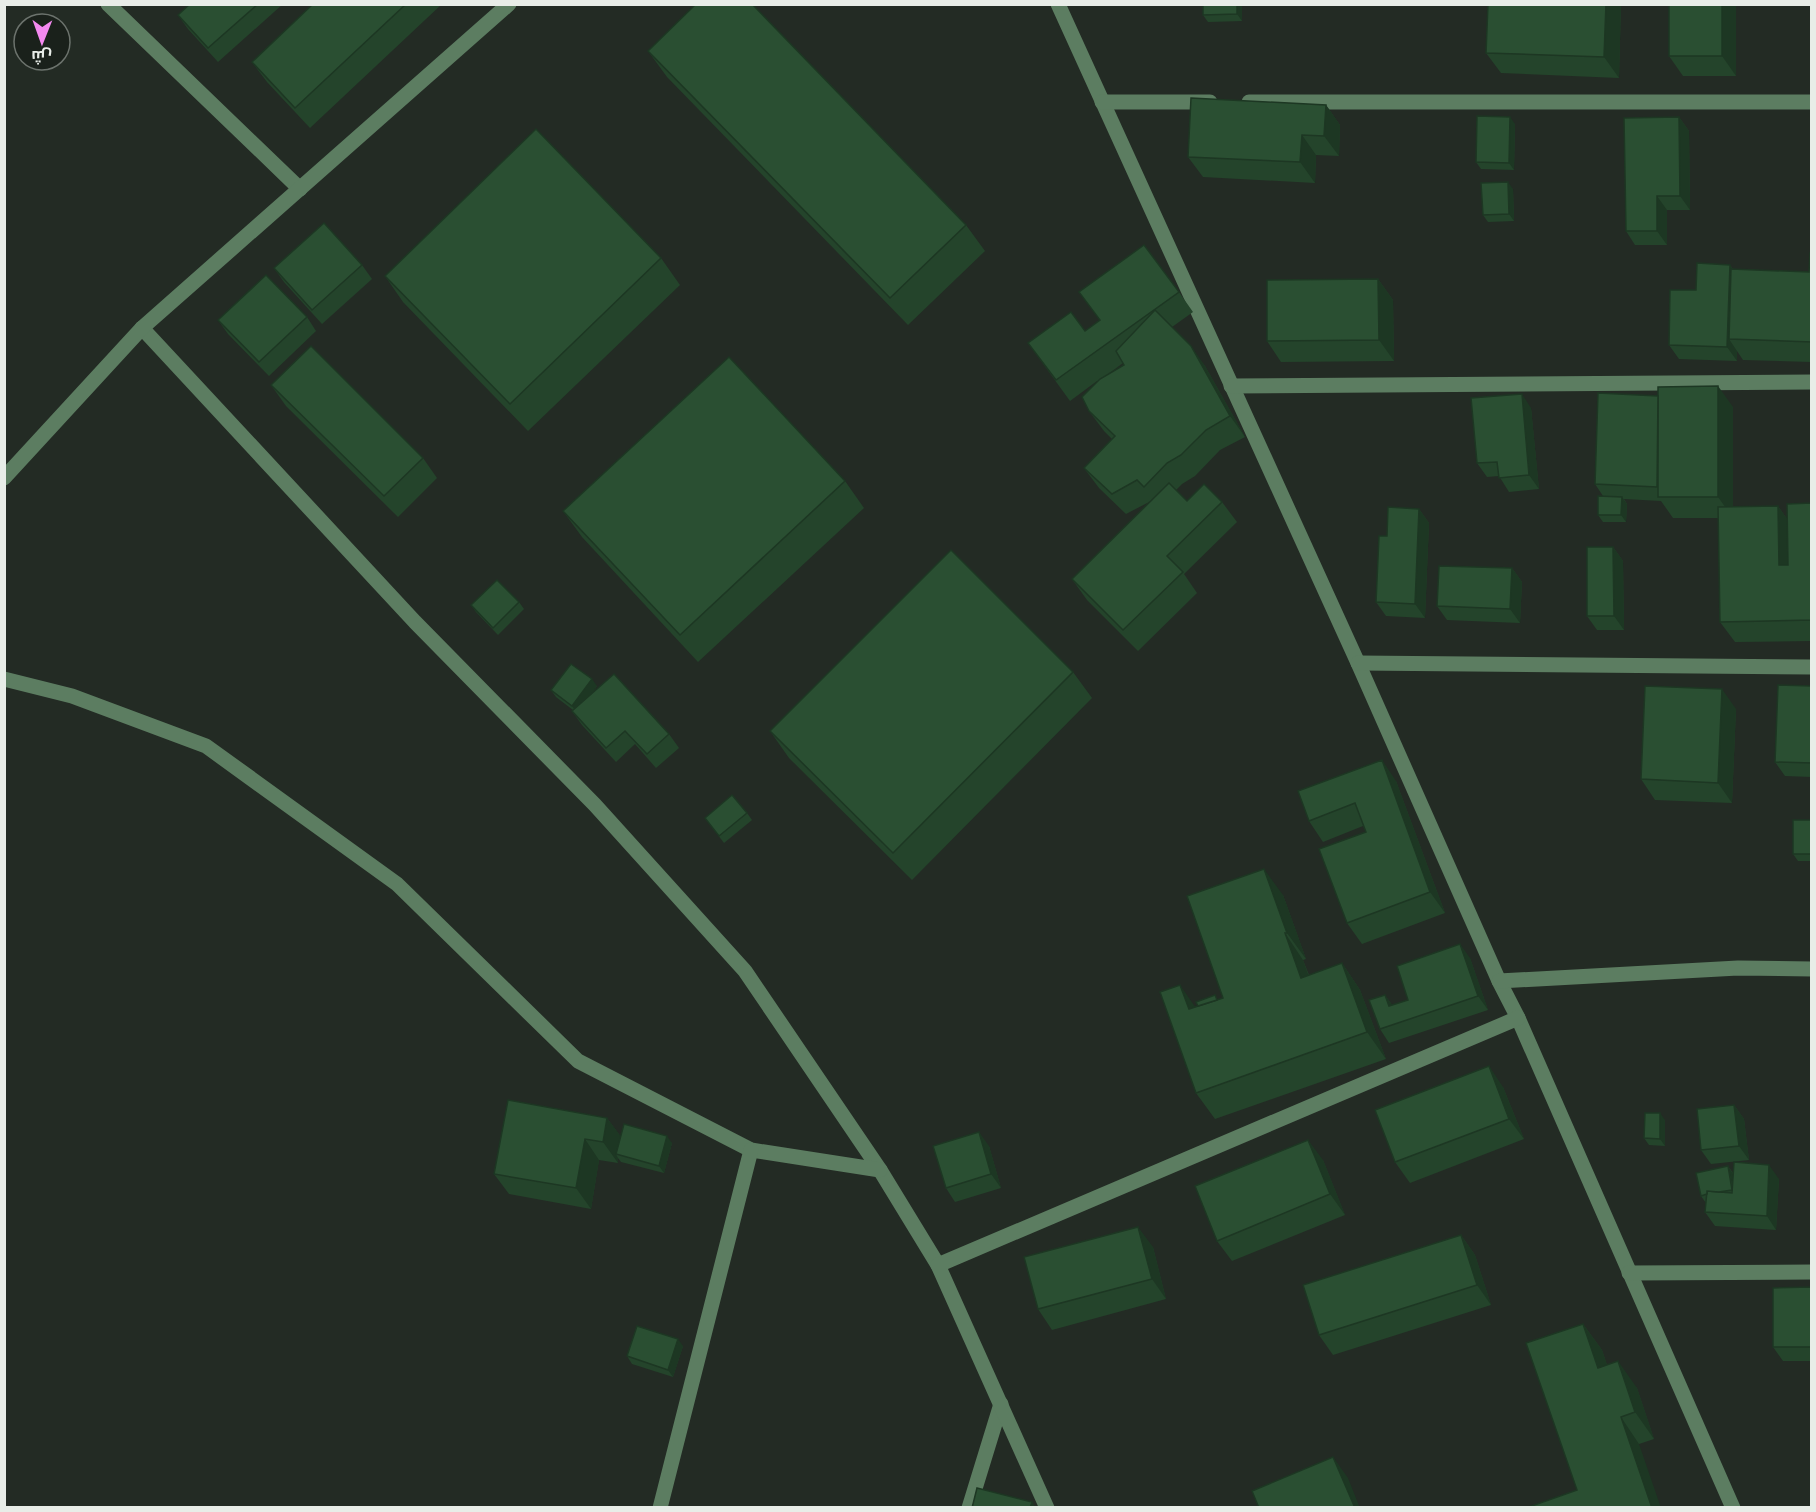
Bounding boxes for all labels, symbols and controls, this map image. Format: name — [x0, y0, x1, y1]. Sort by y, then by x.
north arrow — [12, 12, 72, 72]
text: ش — [31, 45, 52, 68]

